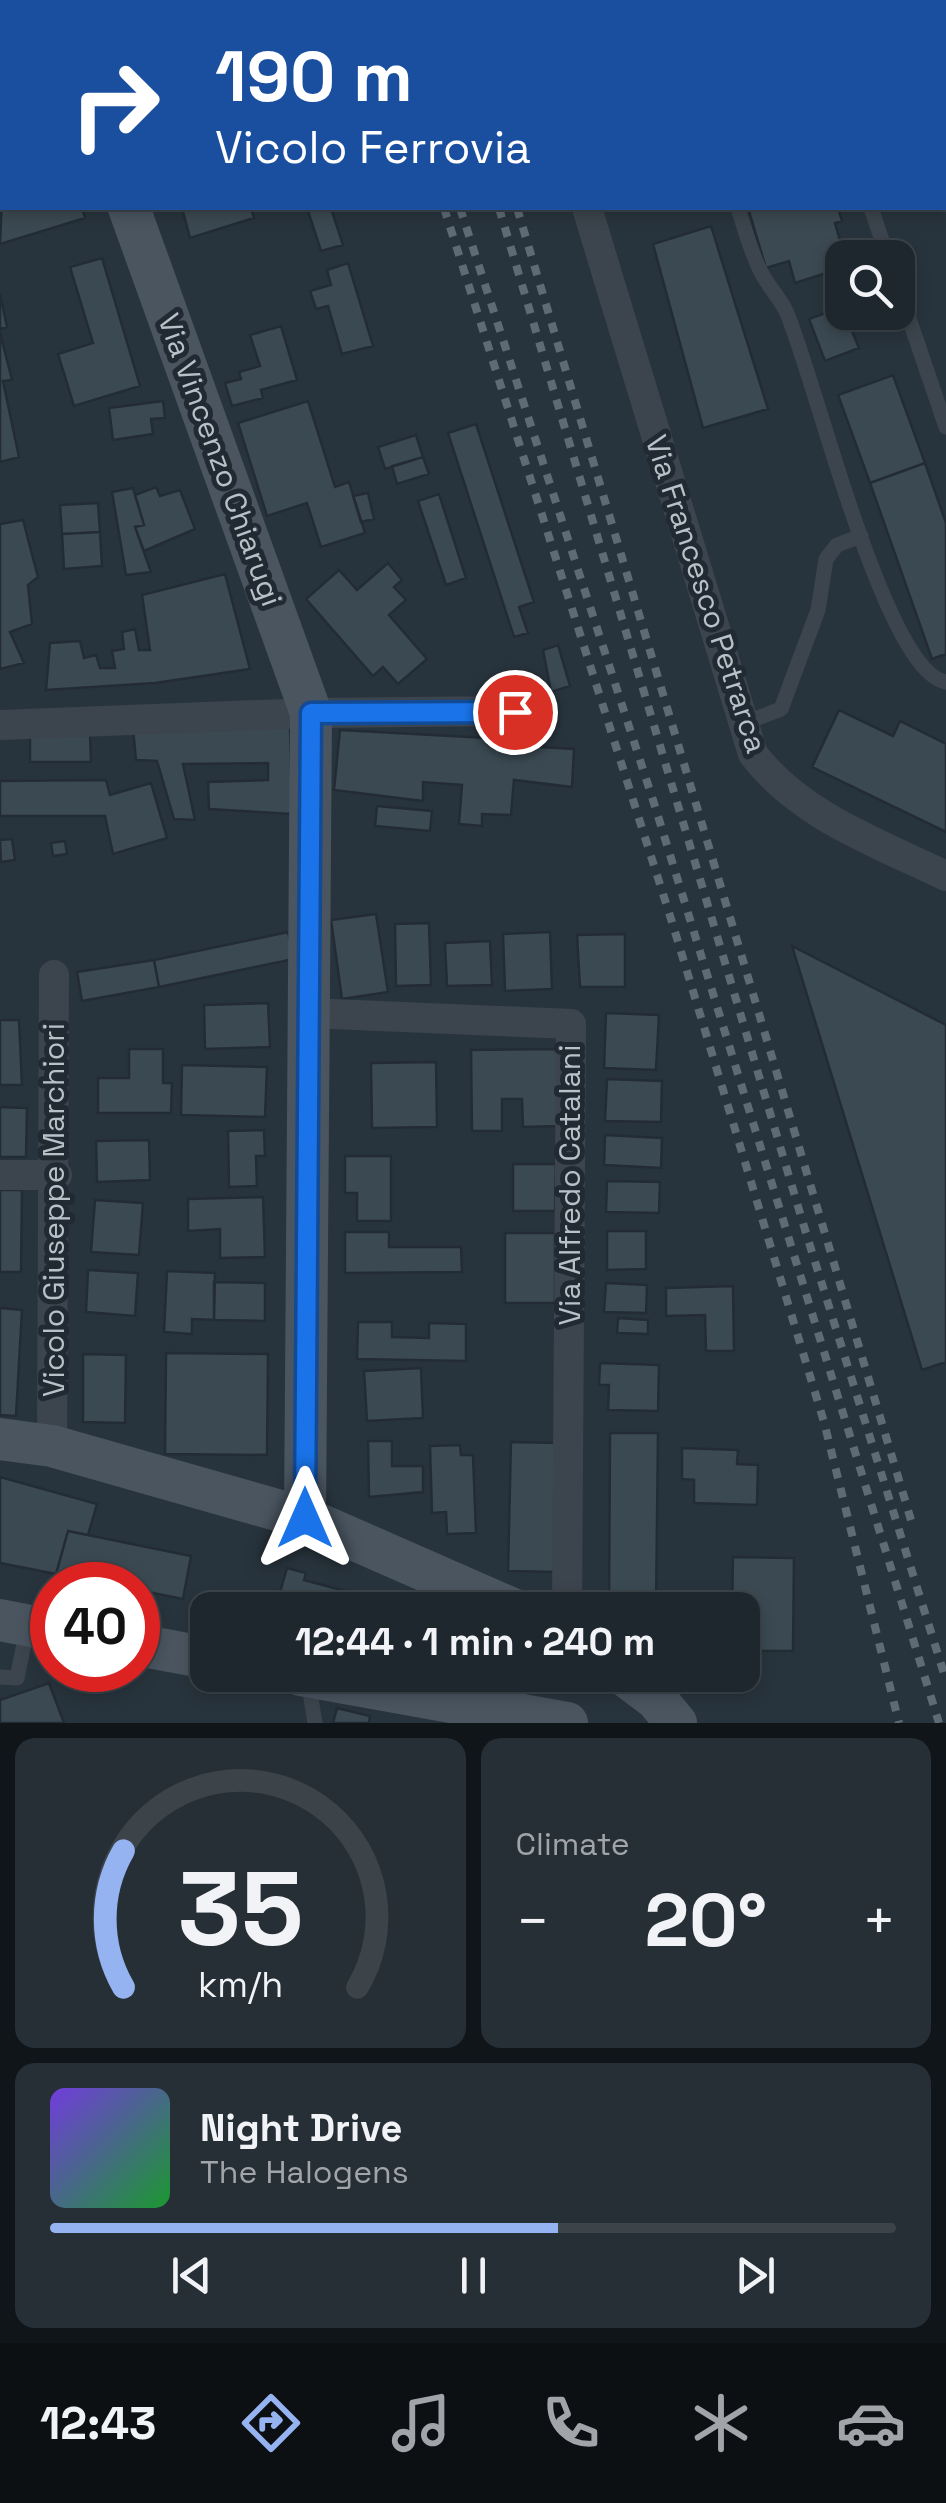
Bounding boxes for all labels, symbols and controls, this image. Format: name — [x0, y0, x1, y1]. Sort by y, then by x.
text: 190 m — [215, 32, 413, 121]
icon: right — [50, 40, 180, 170]
text: Vicolo Ferrovia — [215, 119, 531, 176]
map controls — [825, 240, 915, 330]
button: search — [825, 240, 915, 330]
street label: Via Vincenzo Chiarugi — [149, 308, 292, 612]
street label: Via Francesco Petrarca — [637, 430, 776, 758]
pin — [473, 670, 558, 755]
icon: arrive — [488, 685, 543, 740]
street label: Vicolo Giuseppe Marchiori — [34, 1023, 73, 1397]
street label: Via Alfredo Catalani — [550, 1045, 589, 1325]
position arrow — [253, 1466, 357, 1570]
speed limit sign: 40 — [30, 1562, 160, 1692]
text: 12:44 · 1 min · 240 m — [295, 1618, 655, 1666]
text: Climate — [516, 1824, 630, 1864]
text: 35 — [177, 1843, 303, 1975]
text: 20° — [644, 1872, 767, 1968]
text: − — [516, 1886, 550, 1956]
text: + — [862, 1886, 896, 1956]
text: km/h — [198, 1962, 283, 2007]
text: Night Drive — [200, 2104, 402, 2152]
text: The Halogens — [200, 2152, 409, 2192]
icon: previous — [164, 2248, 219, 2303]
icon: pause — [446, 2248, 501, 2303]
icon: next — [728, 2248, 783, 2303]
icon: directions — [236, 2388, 306, 2458]
icon: music — [386, 2388, 456, 2458]
icon: phone — [536, 2388, 606, 2458]
icon: climate — [686, 2388, 756, 2458]
icon: car — [836, 2388, 906, 2458]
text: 12:43 — [40, 2395, 156, 2452]

